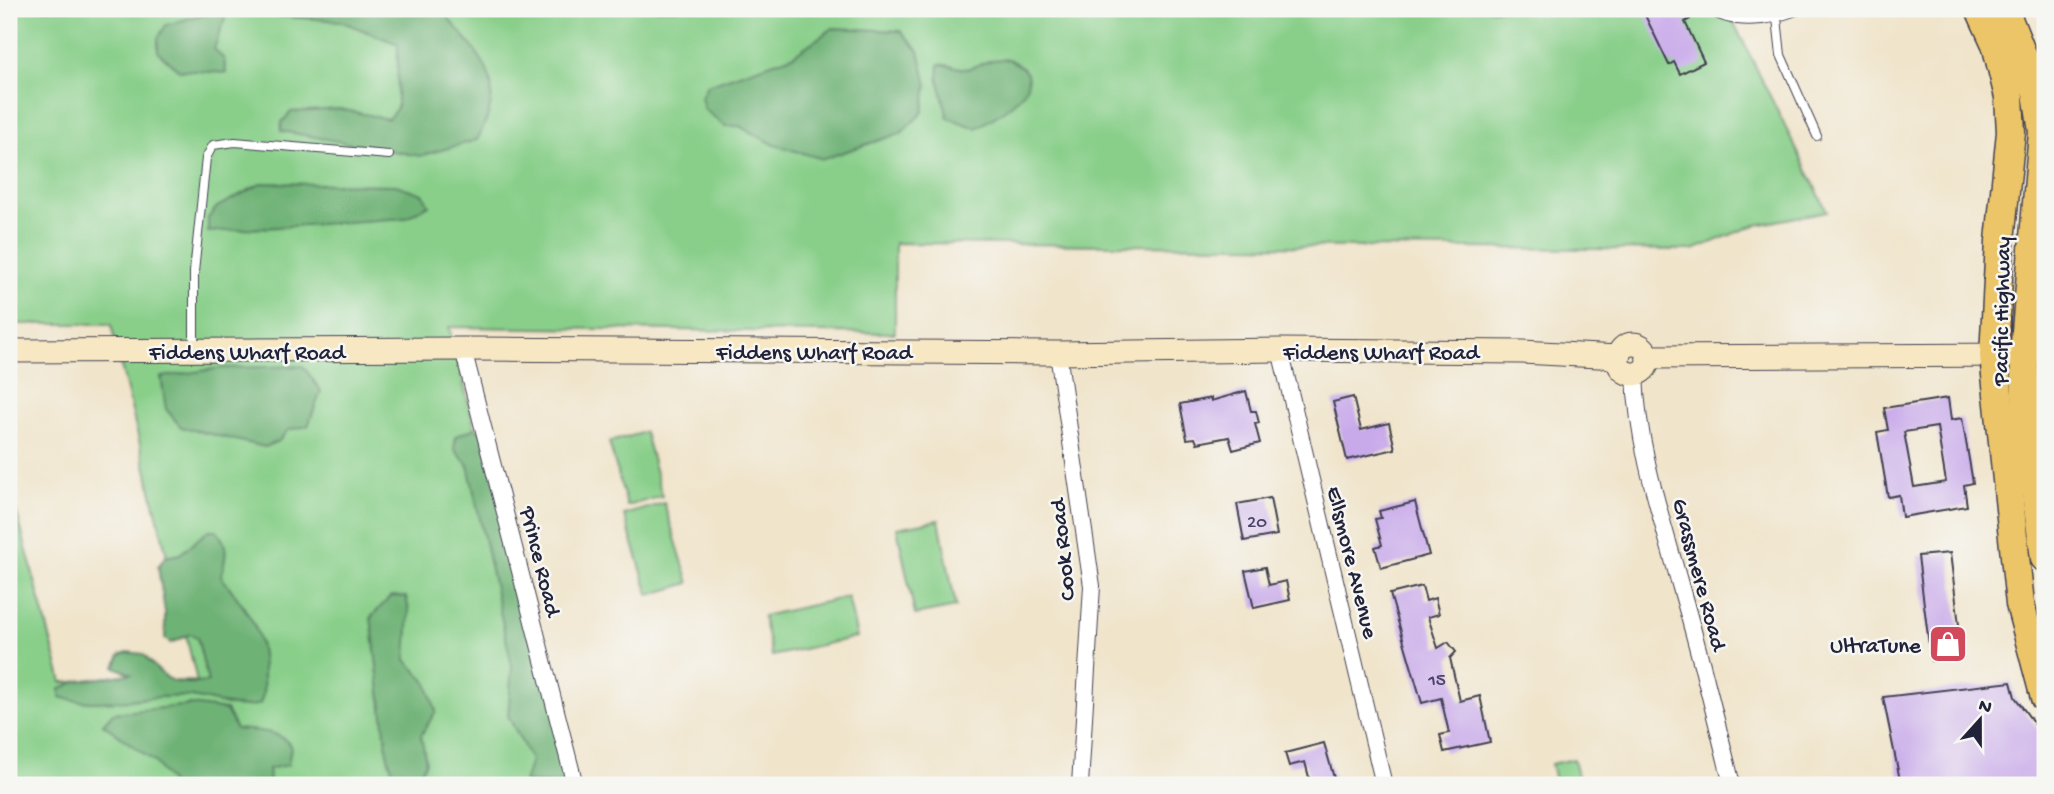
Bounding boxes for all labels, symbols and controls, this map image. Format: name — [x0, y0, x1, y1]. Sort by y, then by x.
street label: Pacific Highway — [1989, 236, 2018, 387]
street label: Fiddens Wharf Road — [148, 341, 347, 368]
street label: Fiddens Wharf Road — [715, 341, 914, 368]
street label: Fiddens Wharf Road — [1282, 341, 1481, 368]
street label: Ellsmore Avenue — [1319, 484, 1383, 643]
street label: Cook Road — [1046, 496, 1083, 602]
street label: Grassmere Road — [1664, 496, 1731, 655]
street label: Prince Road — [512, 503, 566, 621]
house number: 20 — [1247, 512, 1267, 535]
shop icon: UltraTune — [1927, 623, 1969, 665]
place label: UltraTune — [1830, 634, 1922, 661]
house number: 15 — [1427, 670, 1446, 693]
north arrow — [1946, 686, 2016, 756]
text: N — [1975, 694, 1995, 720]

